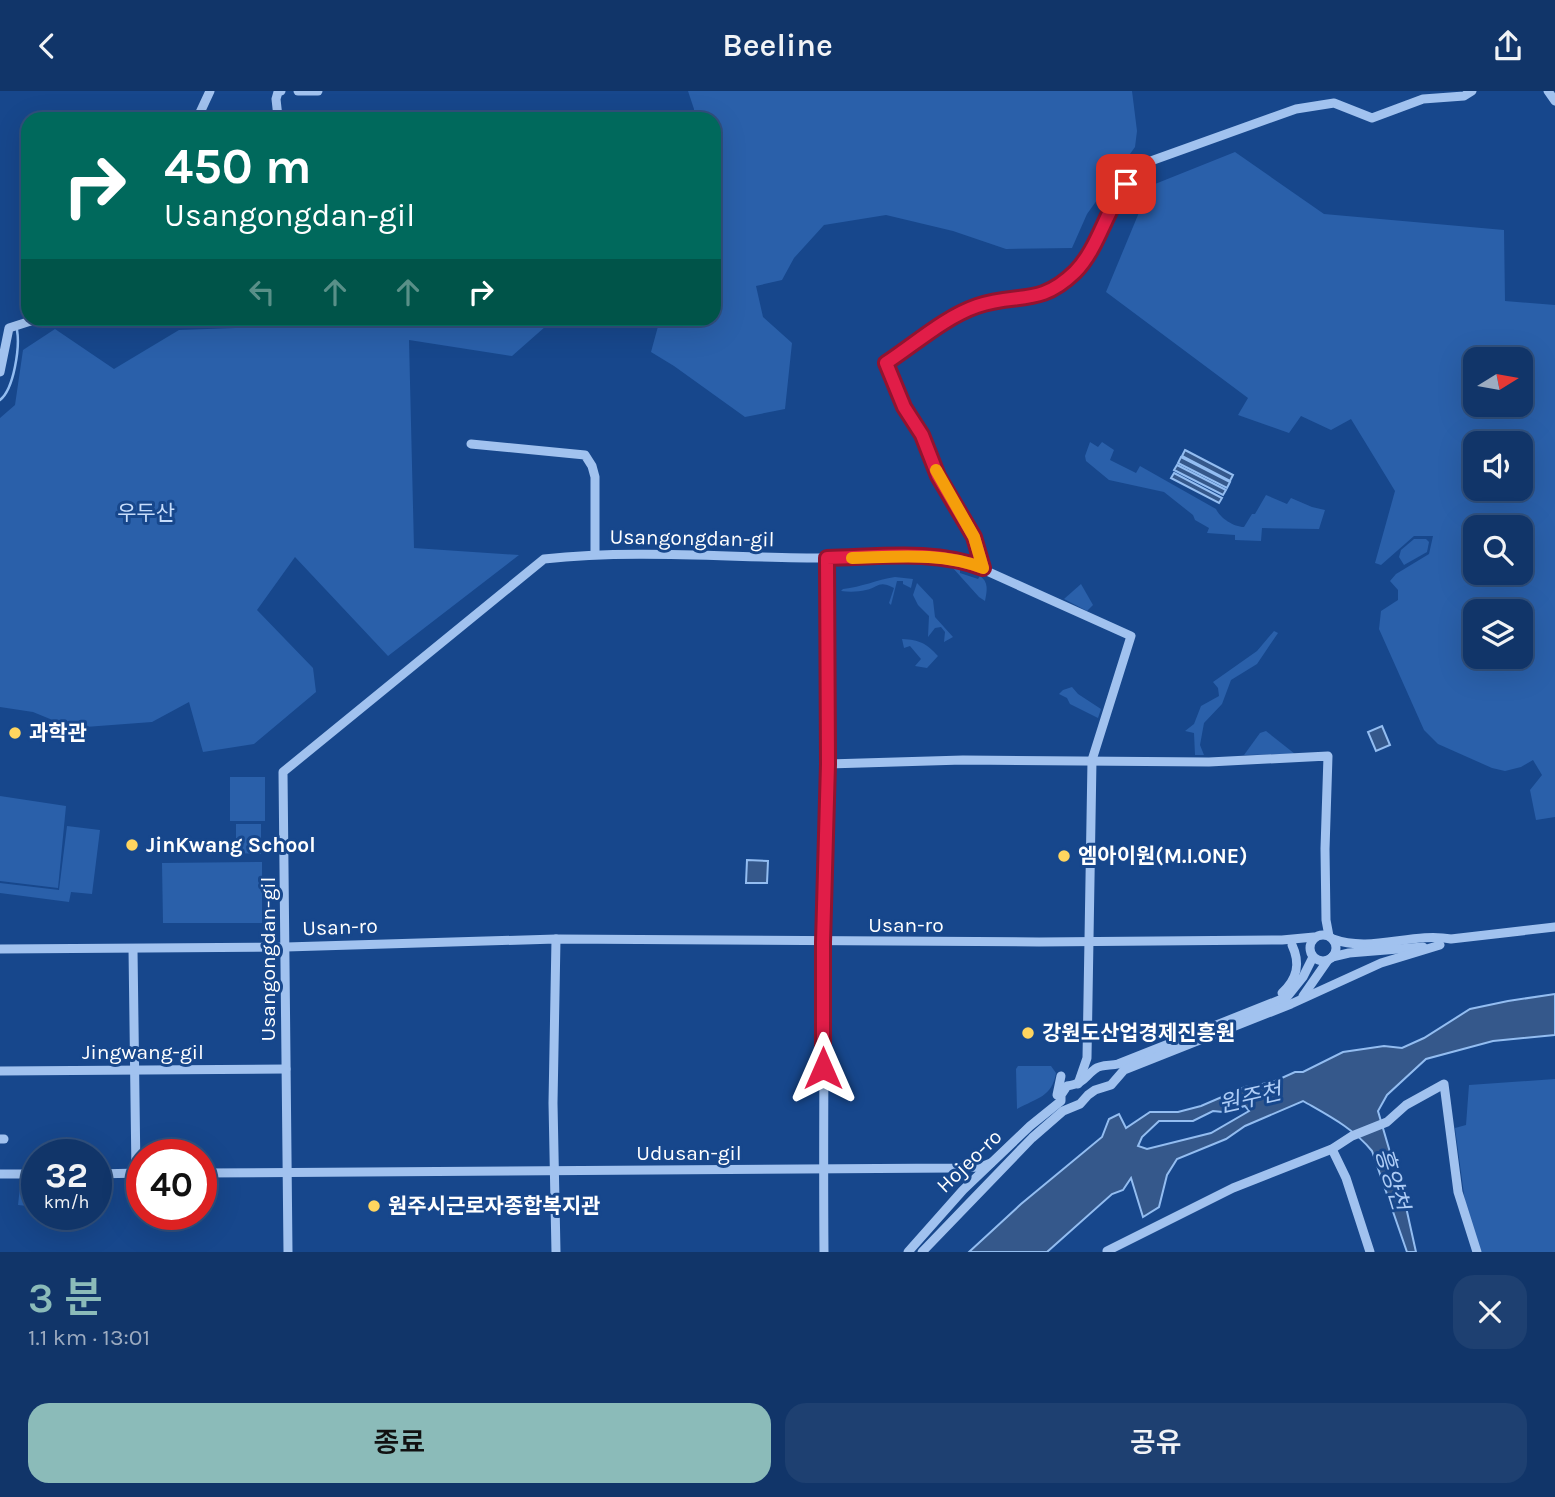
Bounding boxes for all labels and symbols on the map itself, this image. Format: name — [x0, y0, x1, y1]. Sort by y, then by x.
pin — [1096, 154, 1156, 214]
north arrow — [1463, 347, 1533, 417]
park label: 우두산 — [117, 501, 175, 525]
street label: Usangongdan-gil — [609, 525, 775, 551]
place label: 과학관 — [29, 721, 87, 745]
marker: 과학관 — [7, 725, 23, 741]
place label: JinKwang School — [146, 833, 316, 857]
marker: JinKwang School — [124, 837, 140, 853]
place label: 엠아이원(M.I.ONE) — [1078, 844, 1248, 868]
marker: 엠아이원(M.I.ONE) — [1056, 848, 1072, 864]
street label: Usangongdan-gil — [256, 877, 280, 1041]
street label: Usan-ro — [868, 913, 944, 937]
street label: Usan-ro — [302, 914, 378, 940]
place label: 강원도산업경제진흥원 — [1042, 1021, 1235, 1045]
marker: 강원도산업경제진흥원 — [1020, 1025, 1036, 1041]
position arrow — [786, 1031, 860, 1105]
street label: Jingwang-gil — [82, 1040, 204, 1064]
water label: 원주천 — [1216, 1077, 1287, 1118]
street label: Hojeo-ro — [932, 1124, 1006, 1198]
speed limit sign: 40 — [126, 1139, 217, 1230]
street label: Udusan-gil — [636, 1141, 742, 1165]
water label: 흥양천 — [1370, 1145, 1415, 1216]
place label: 원주시근로자종합복지관 — [388, 1194, 601, 1218]
marker: 원주시근로자종합복지관 — [366, 1198, 382, 1214]

